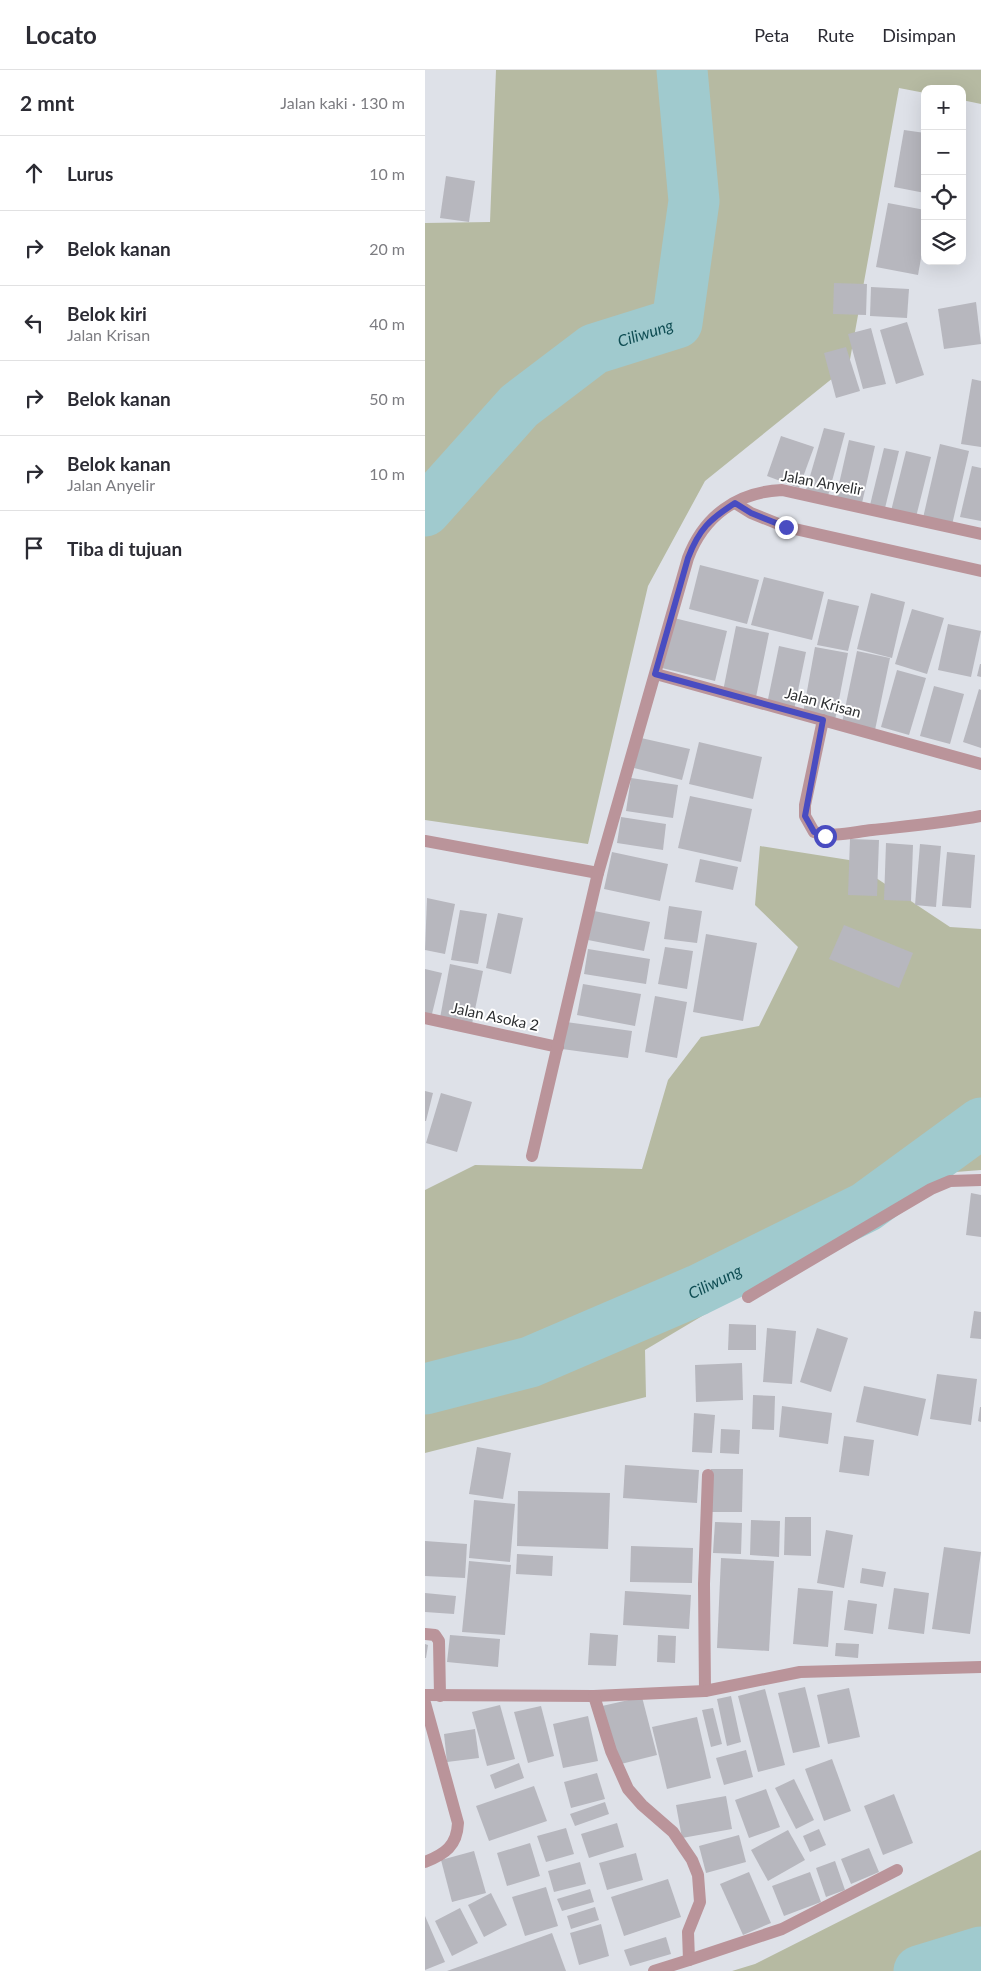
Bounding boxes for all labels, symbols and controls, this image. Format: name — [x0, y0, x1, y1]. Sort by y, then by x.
text: Locato — [25, 20, 97, 49]
text: Peta — [754, 24, 789, 46]
text: Rute — [817, 24, 854, 46]
text: Disimpan — [882, 24, 956, 46]
map controls — [921, 85, 966, 265]
button: + — [921, 85, 966, 130]
text: 2 mnt — [20, 90, 74, 115]
text: Jalan kaki · 130 m — [280, 93, 405, 112]
button: − — [921, 130, 966, 175]
icon: ahead — [20, 159, 48, 187]
text: Lurus — [67, 162, 113, 185]
text: 10 m — [369, 164, 405, 183]
button: locate — [921, 175, 966, 220]
button: layers — [921, 220, 966, 265]
icon: right — [20, 234, 48, 262]
text: Belok kanan — [67, 237, 171, 260]
text: 20 m — [369, 239, 405, 258]
text: Belok kiri — [67, 302, 147, 325]
icon: left — [20, 309, 48, 337]
text: 40 m — [369, 314, 405, 333]
water label: Ciliwung — [615, 315, 676, 350]
text: Jalan Krisan — [67, 325, 150, 344]
icon: right — [20, 384, 48, 412]
text: Belok kanan — [67, 387, 171, 410]
text: 50 m — [369, 389, 405, 408]
text: Belok kanan — [67, 452, 171, 475]
icon: right — [20, 459, 48, 487]
text: 10 m — [369, 464, 405, 483]
street label: Jalan Anyelir — [780, 466, 865, 498]
text: Jalan Anyelir — [67, 475, 155, 494]
route end — [775, 516, 798, 539]
icon: arrive — [20, 534, 48, 562]
text: Tiba di tujuan — [67, 537, 182, 560]
street label: Jalan Krisan — [783, 683, 863, 721]
route start — [814, 825, 837, 848]
street label: Jalan Asoka 2 — [450, 998, 541, 1034]
water label: Ciliwung — [685, 1260, 745, 1302]

